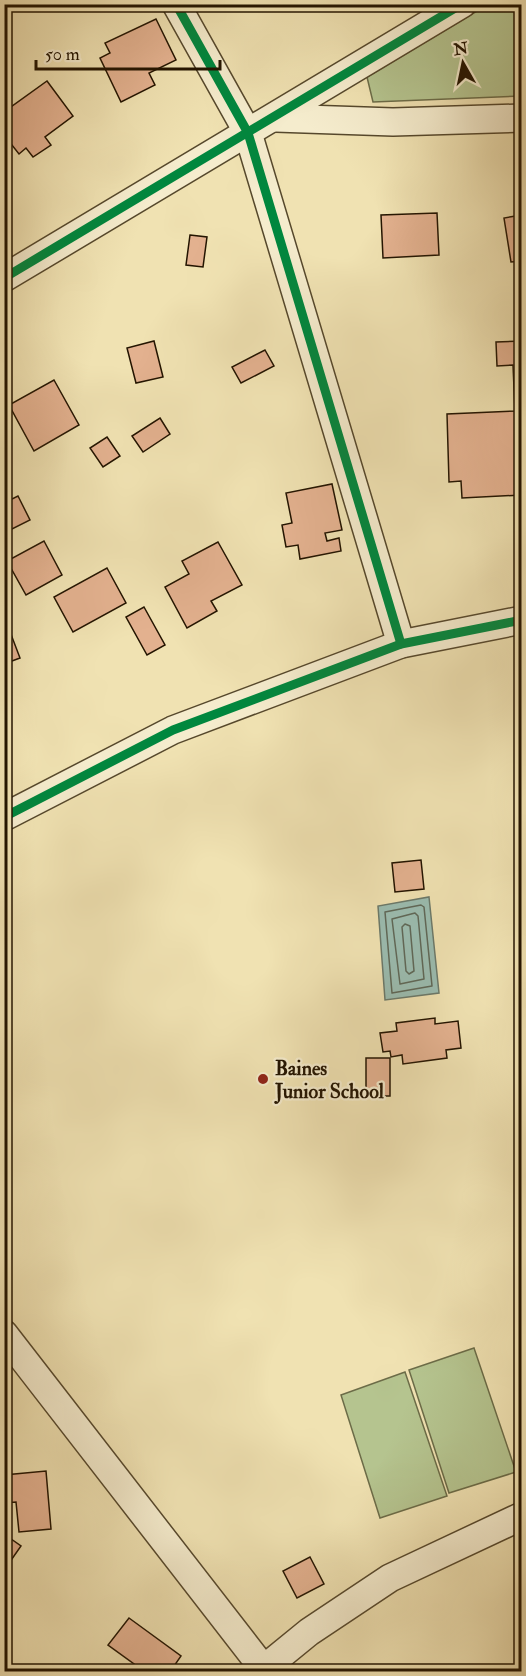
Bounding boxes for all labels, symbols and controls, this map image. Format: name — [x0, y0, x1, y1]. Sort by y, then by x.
scale bar — [36, 33, 220, 71]
north arrow — [433, 33, 493, 93]
text: N — [451, 38, 470, 60]
text: 50 m — [45, 43, 80, 66]
place label: Baines Junior School — [274, 1056, 385, 1104]
marker: Baines Junior School — [256, 1072, 270, 1086]

